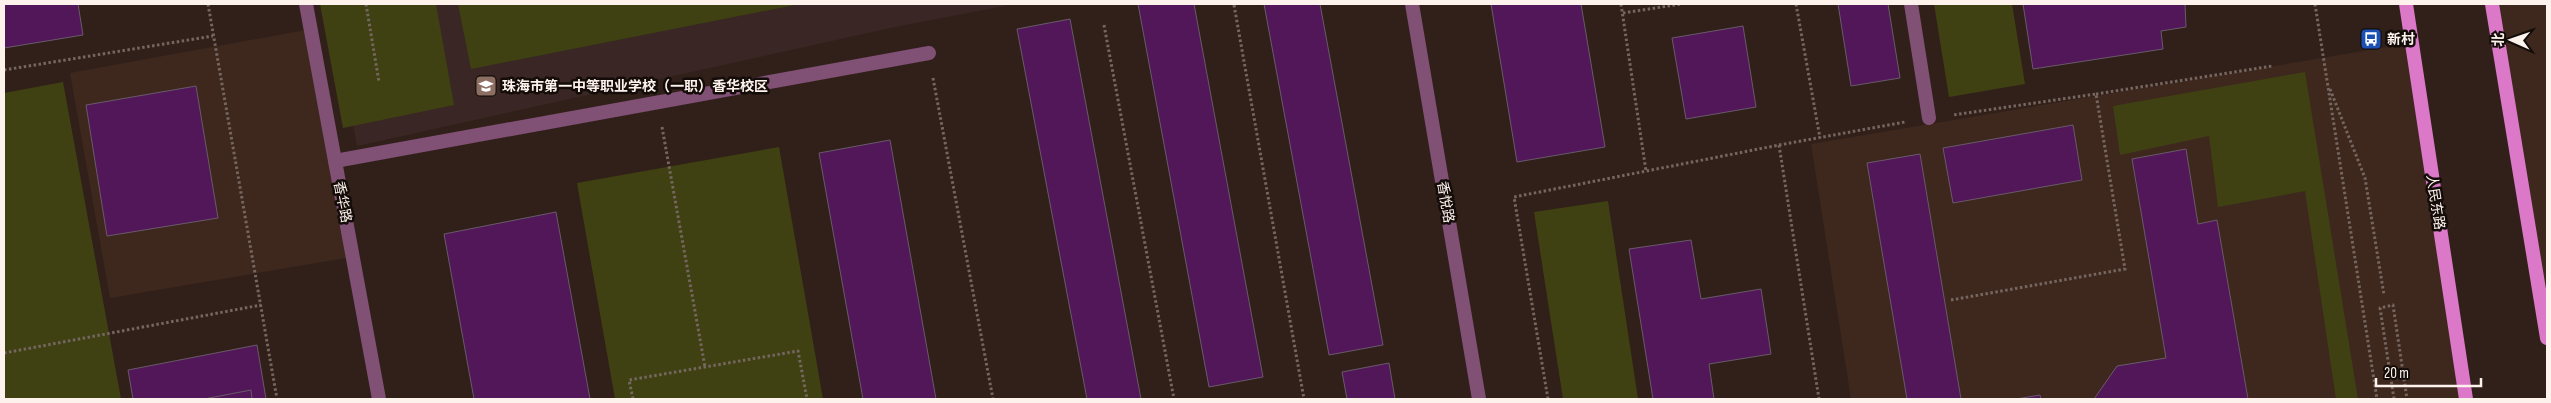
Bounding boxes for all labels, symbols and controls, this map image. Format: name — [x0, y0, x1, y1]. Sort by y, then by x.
north arrow — [2486, 15, 2536, 65]
bus stop icon: 新村 — [2359, 27, 2383, 51]
place label: 新村 — [2387, 31, 2415, 48]
text: 北 — [2490, 32, 2507, 47]
school or university icon: 珠海市第一中等职业学校（一职）香华校区 — [474, 74, 498, 98]
place label: 珠海市第一中等职业学校（一职）香华校区 — [502, 78, 768, 95]
street label: 人民东路 — [2423, 173, 2448, 231]
street label: 香华路 — [330, 180, 355, 224]
street label: 香悅路 — [1433, 180, 1458, 224]
scale bar — [2376, 356, 2481, 388]
text: 20 m — [2384, 364, 2409, 383]

